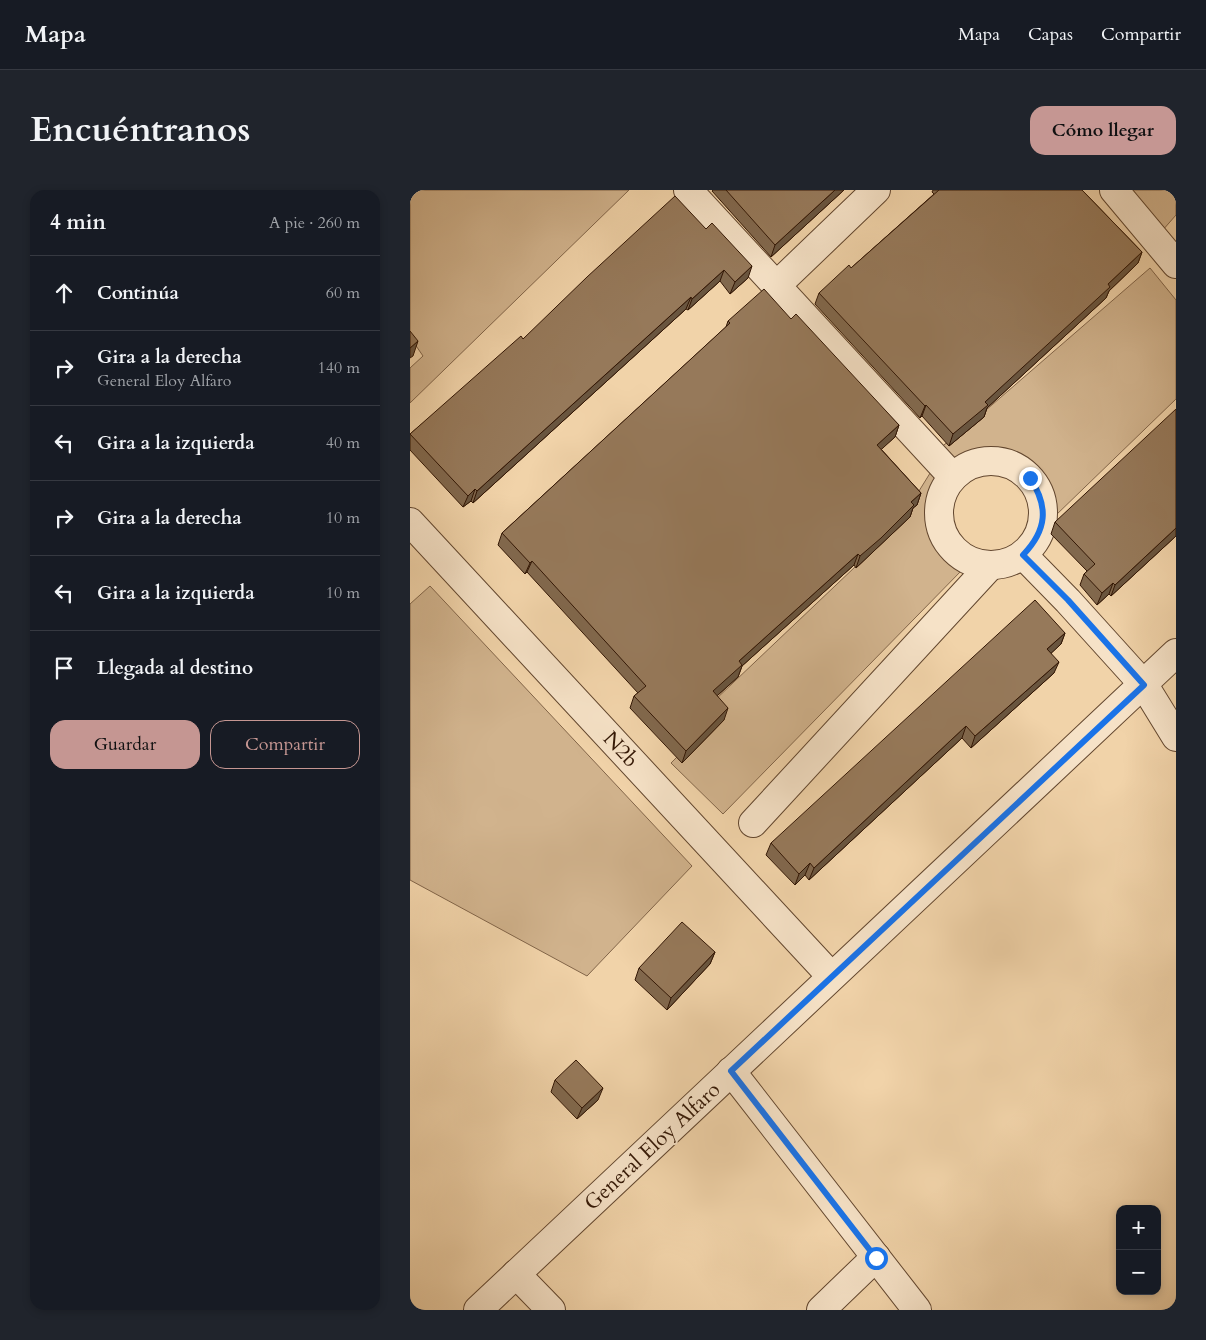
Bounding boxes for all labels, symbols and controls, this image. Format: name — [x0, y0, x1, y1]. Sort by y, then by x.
text: Mapa — [25, 18, 86, 51]
text: Mapa — [958, 22, 1000, 47]
text: Capas — [1028, 22, 1073, 47]
text: Compartir — [1101, 22, 1181, 47]
text: Encuéntranos — [30, 106, 251, 154]
button: Cómo llegar — [1030, 106, 1176, 155]
text: 4 min — [50, 208, 106, 237]
text: A pie · 260 m — [269, 212, 360, 234]
icon: ahead — [50, 279, 78, 307]
text: Continúa — [97, 280, 179, 306]
text: 60 m — [326, 282, 360, 304]
text: Gira a la derecha — [97, 344, 242, 370]
icon: right — [50, 354, 78, 382]
text: 140 m — [318, 357, 360, 379]
text: General Eloy Alfaro — [97, 370, 231, 392]
icon: left — [50, 429, 78, 457]
text: Gira a la izquierda — [97, 430, 255, 456]
text: 40 m — [326, 432, 360, 454]
route end — [1019, 467, 1042, 490]
icon: right — [50, 504, 78, 532]
text: Gira a la derecha — [97, 505, 242, 531]
text: 10 m — [326, 507, 360, 529]
icon: left — [50, 579, 78, 607]
text: Gira a la izquierda — [97, 580, 255, 606]
text: 10 m — [326, 582, 360, 604]
icon: arrive — [50, 654, 78, 682]
text: Llegada al destino — [97, 655, 253, 681]
button: Guardar — [50, 720, 200, 769]
button: Compartir — [210, 720, 360, 769]
street label: N2b — [596, 725, 645, 774]
street label: General Eloy Alfaro — [578, 1076, 727, 1217]
map controls — [1116, 1205, 1161, 1295]
button: + — [1116, 1205, 1161, 1250]
route start — [865, 1247, 888, 1270]
button: − — [1116, 1250, 1161, 1295]

